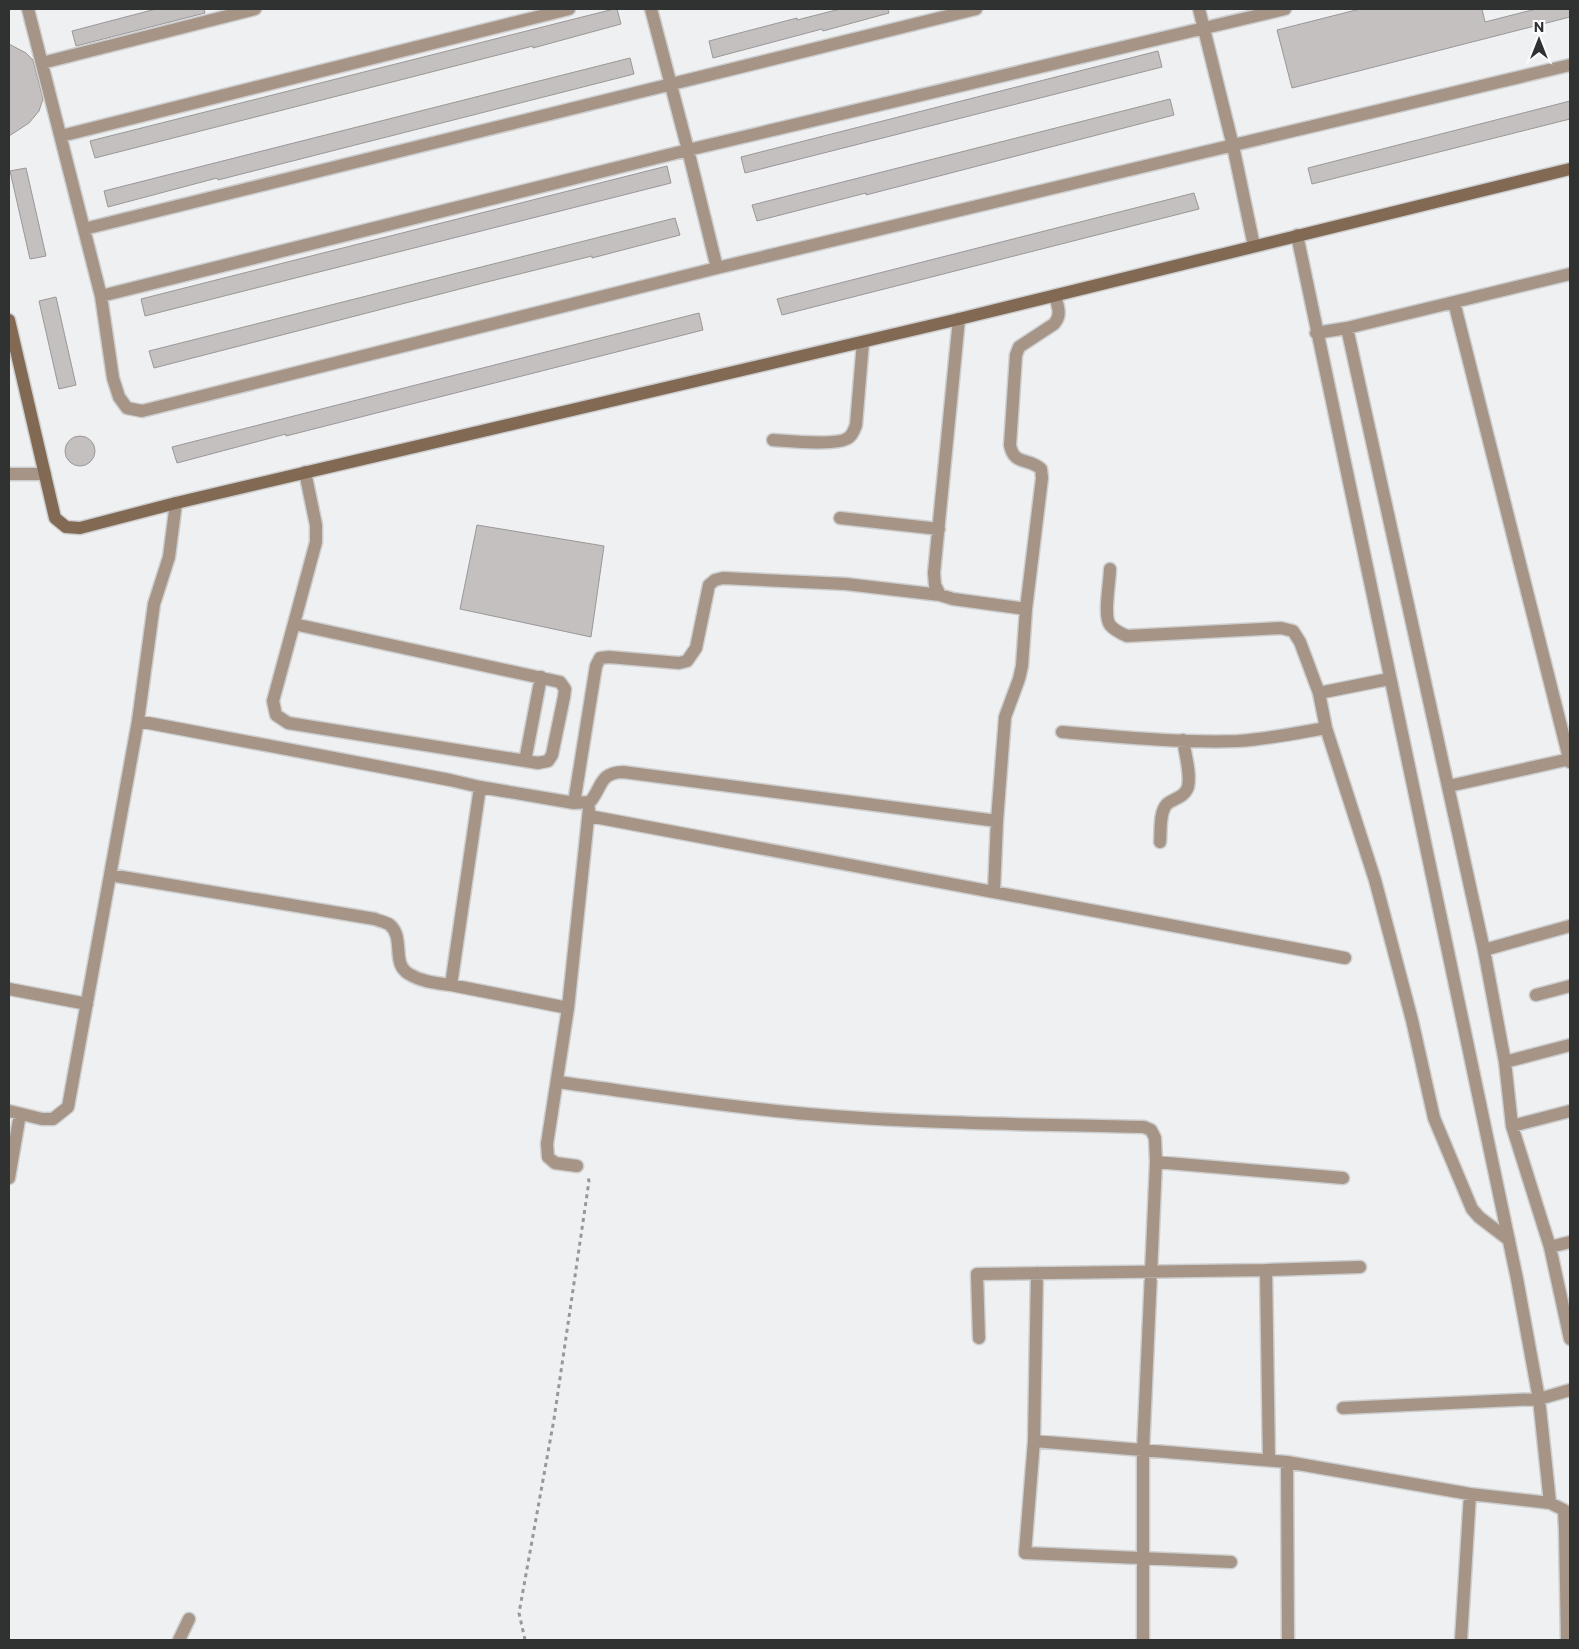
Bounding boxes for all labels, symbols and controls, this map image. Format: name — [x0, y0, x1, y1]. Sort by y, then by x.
north arrow — [1514, 15, 1564, 65]
text: N — [1534, 18, 1544, 35]

